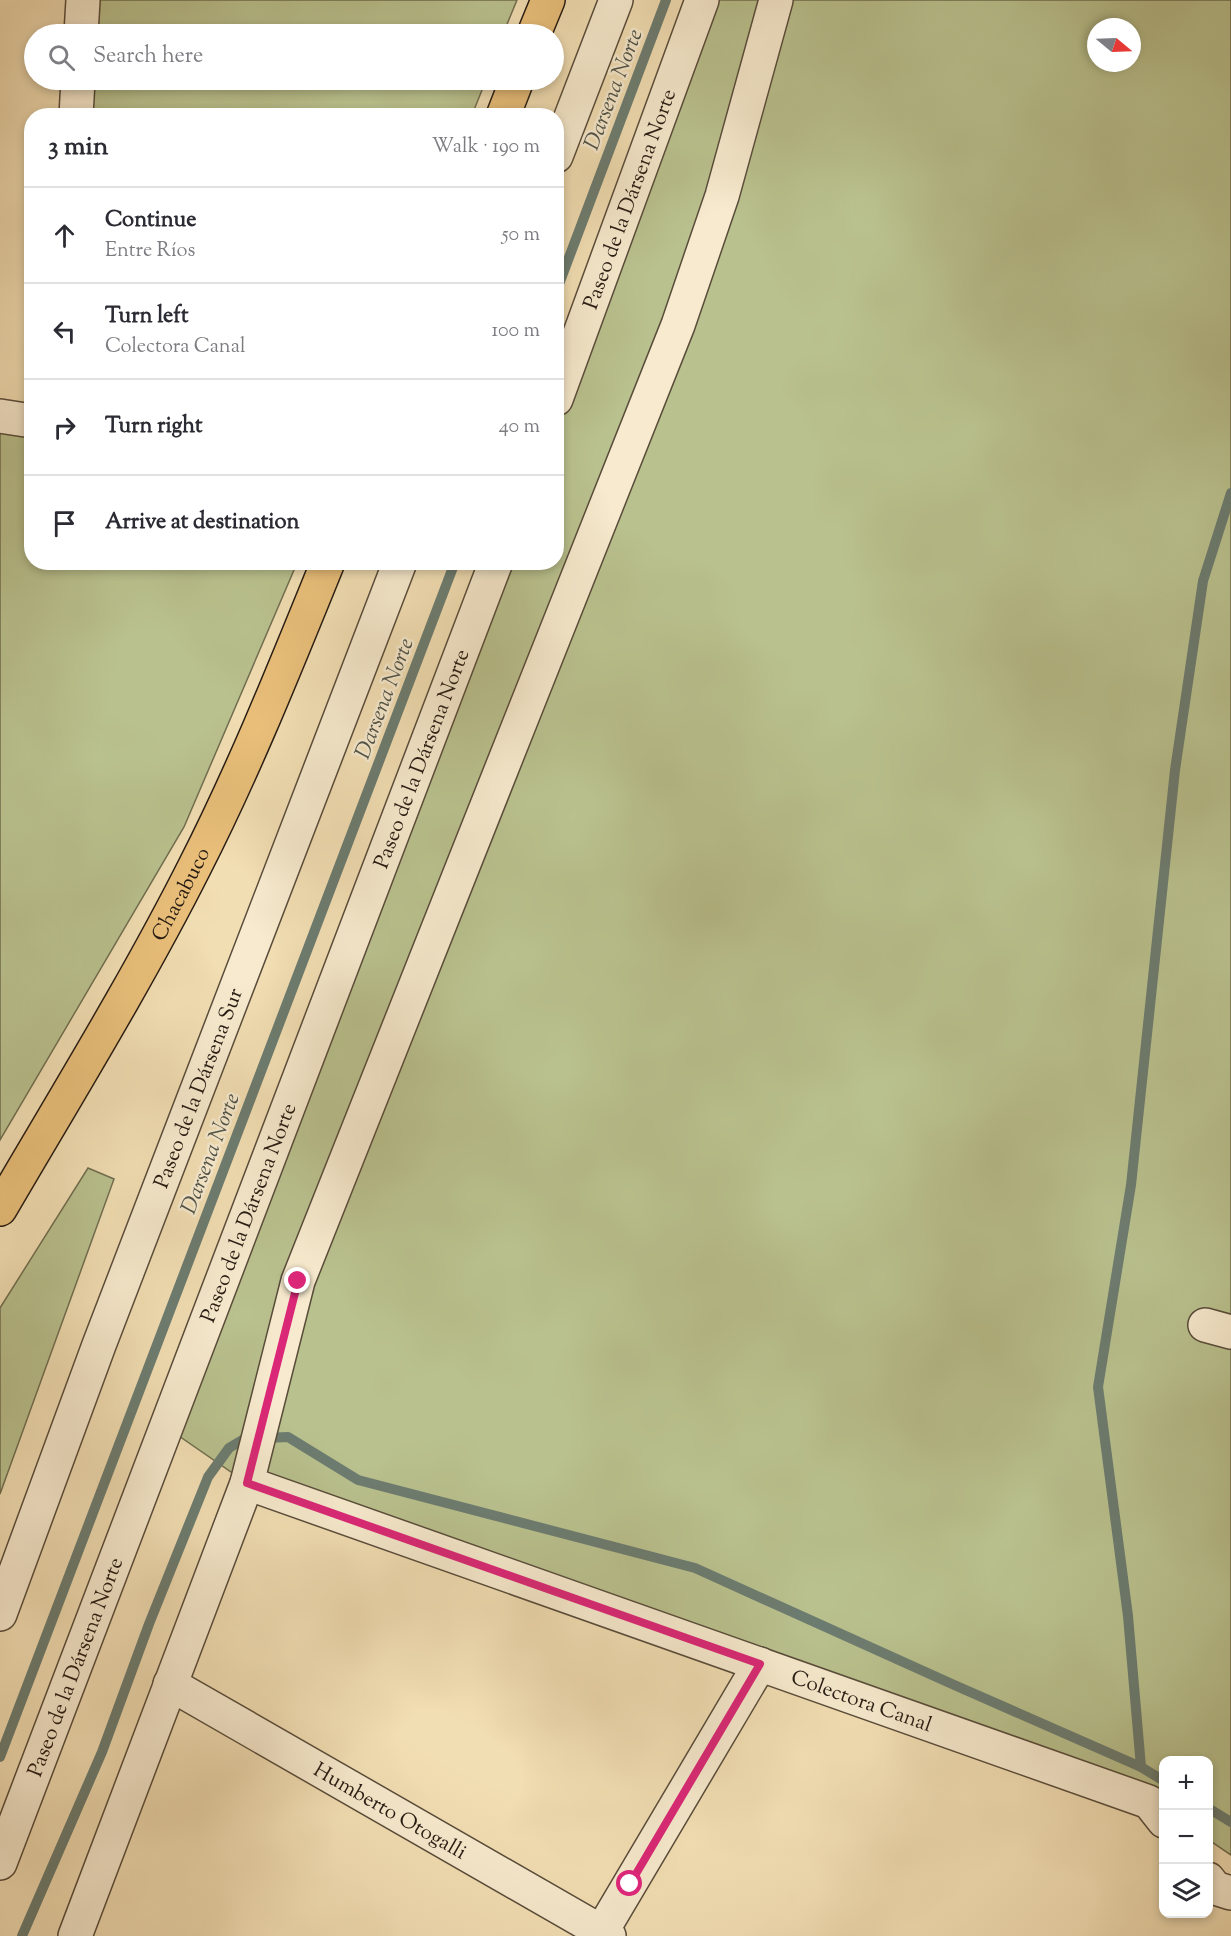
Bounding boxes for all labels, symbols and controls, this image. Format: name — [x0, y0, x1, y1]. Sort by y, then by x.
north arrow — [1087, 18, 1141, 72]
search box — [24, 24, 564, 90]
water label: Darsena Norte — [577, 25, 653, 155]
icon: search — [45, 41, 78, 74]
text: Search here — [93, 41, 203, 73]
street label: Paseo de la Dársena Norte — [577, 85, 685, 314]
text: 3 min — [48, 129, 108, 166]
text: Walk · 190 m — [432, 133, 540, 162]
text: Continue — [105, 205, 196, 237]
icon: ahead — [48, 219, 81, 252]
text: 50 m — [502, 221, 540, 250]
text: Entre Ríos — [105, 237, 195, 266]
text: Turn left — [105, 301, 188, 333]
icon: left — [48, 315, 81, 348]
text: 100 m — [491, 317, 540, 346]
text: Colectora Canal — [105, 333, 245, 362]
icon: right — [48, 411, 81, 444]
text: Turn right — [105, 411, 202, 443]
text: 40 m — [499, 413, 540, 442]
icon: arrive — [48, 507, 81, 540]
text: Arrive at destination — [105, 507, 300, 539]
water label: Darsena Norte — [348, 634, 424, 764]
street label: Paseo de la Dársena Norte — [367, 645, 478, 873]
street label: Chacabuco — [145, 843, 219, 947]
street label: Paseo de la Dársena Sur — [148, 984, 252, 1193]
water label: Darsena Norte — [174, 1089, 250, 1219]
street label: Paseo de la Dársena Norte — [194, 1099, 305, 1327]
route end — [284, 1267, 310, 1293]
street label: Paseo de la Dársena Norte — [21, 1553, 132, 1782]
street label: Colectora Canal — [786, 1664, 936, 1741]
street label: Humberto Otogalli — [307, 1756, 472, 1868]
map controls — [1159, 1756, 1213, 1918]
button: + — [1159, 1756, 1213, 1810]
button: − — [1159, 1810, 1213, 1864]
button: layers — [1159, 1864, 1213, 1918]
route start — [616, 1870, 642, 1896]

